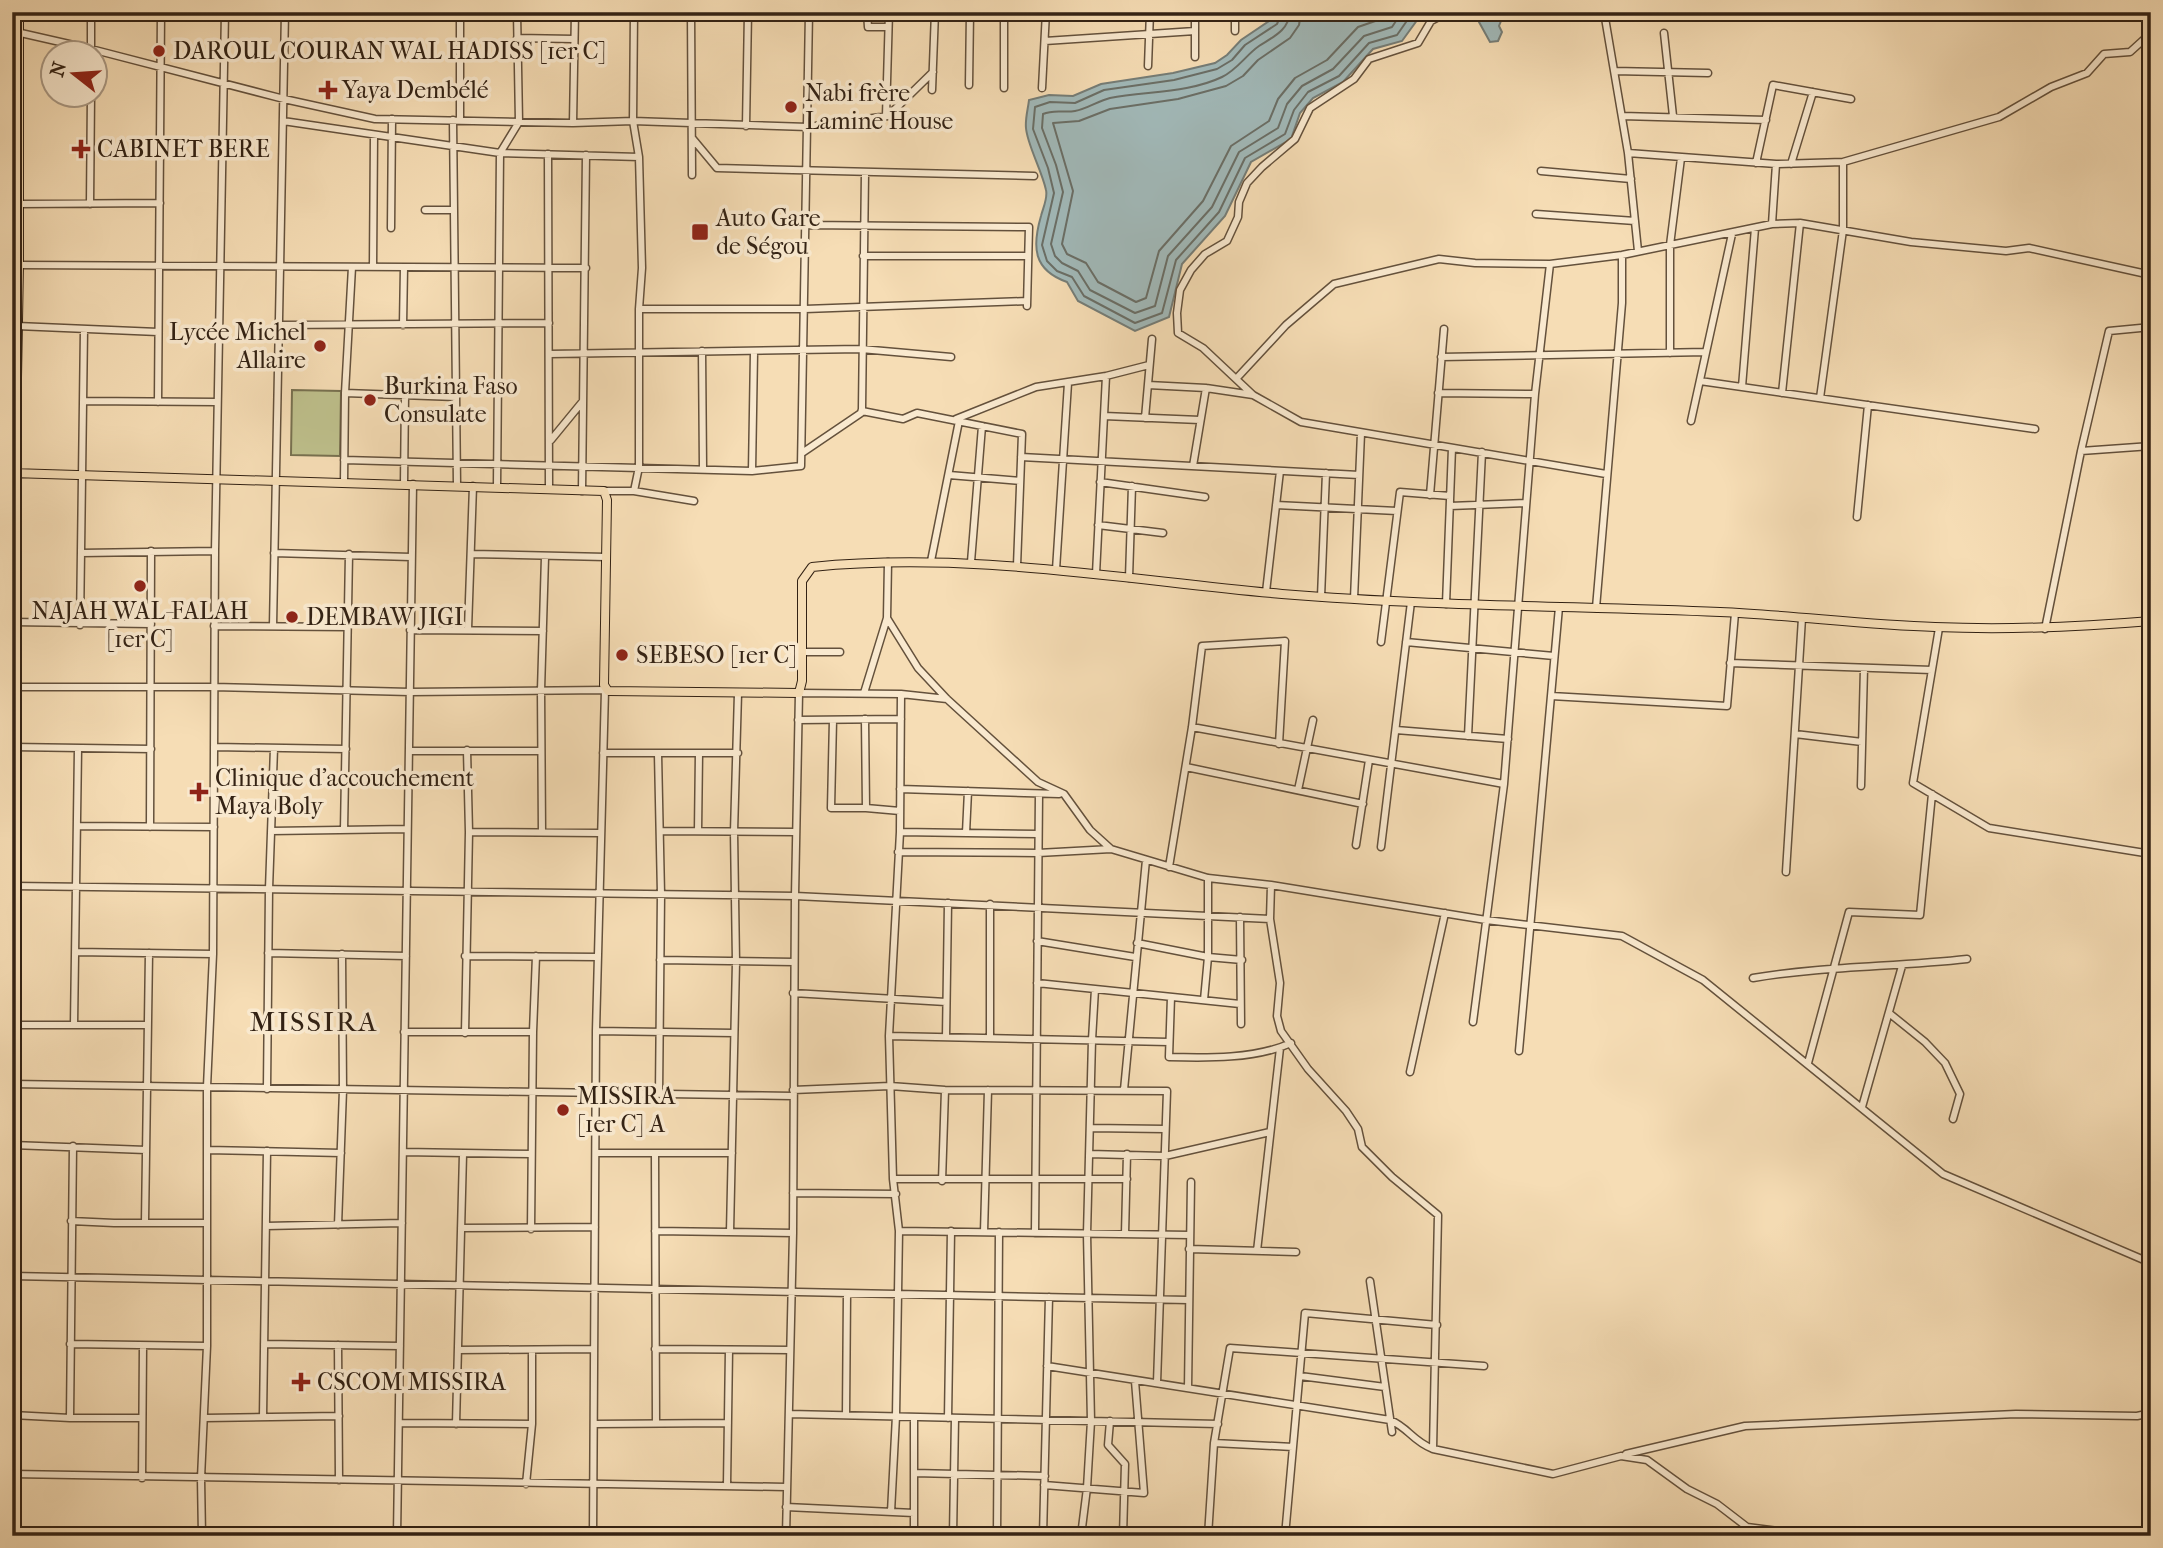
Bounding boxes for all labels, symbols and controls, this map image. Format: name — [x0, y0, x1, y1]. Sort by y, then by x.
place label: DAROUL COURAN WAL HADISS [1er C] — [173, 37, 606, 65]
north arrow — [38, 38, 108, 108]
marker: DAROUL COURAN WAL HADISS [1er C] — [151, 43, 167, 59]
text: N — [46, 59, 71, 79]
place label: Yaya Dembélé — [341, 76, 489, 104]
place label: Nabi frère Lamine House — [805, 79, 954, 135]
marker: Yaya Dembélé — [320, 82, 336, 98]
marker: Nabi frère Lamine House — [783, 99, 799, 115]
place label: CABINET BERE — [97, 135, 270, 163]
marker: CABINET BERE — [71, 139, 91, 159]
place label: Auto Gare de Ségou — [715, 204, 821, 260]
marker: Auto Gare de Ségou — [690, 222, 710, 242]
place label: Lycée Michel Allaire — [169, 318, 306, 374]
marker: Lycée Michel Allaire — [312, 338, 328, 354]
place label: Burkina Faso Consulate — [384, 372, 518, 428]
marker: Burkina Faso Consulate — [362, 392, 378, 408]
marker: NAJAH WAL-FALAH [1er C] — [132, 578, 148, 594]
place label: NAJAH WAL-FALAH [1er C] — [31, 597, 249, 653]
place label: DEMBAW JIGI — [306, 603, 463, 631]
marker: DEMBAW JIGI — [284, 609, 300, 625]
place label: SEBESO [1er C] — [636, 641, 797, 669]
marker: SEBESO [1er C] — [614, 647, 630, 663]
place label: Clinique d'accouchement Maya Boly — [215, 764, 475, 820]
marker: Clinique d'accouchement Maya Boly — [189, 782, 209, 802]
district label: MISSIRA — [250, 1005, 378, 1038]
place label: MISSIRA [1er C] A — [577, 1082, 676, 1138]
marker: MISSIRA [1er C] A — [555, 1102, 571, 1118]
place label: CSCOM MISSIRA — [317, 1368, 506, 1396]
marker: CSCOM MISSIRA — [291, 1372, 311, 1392]

